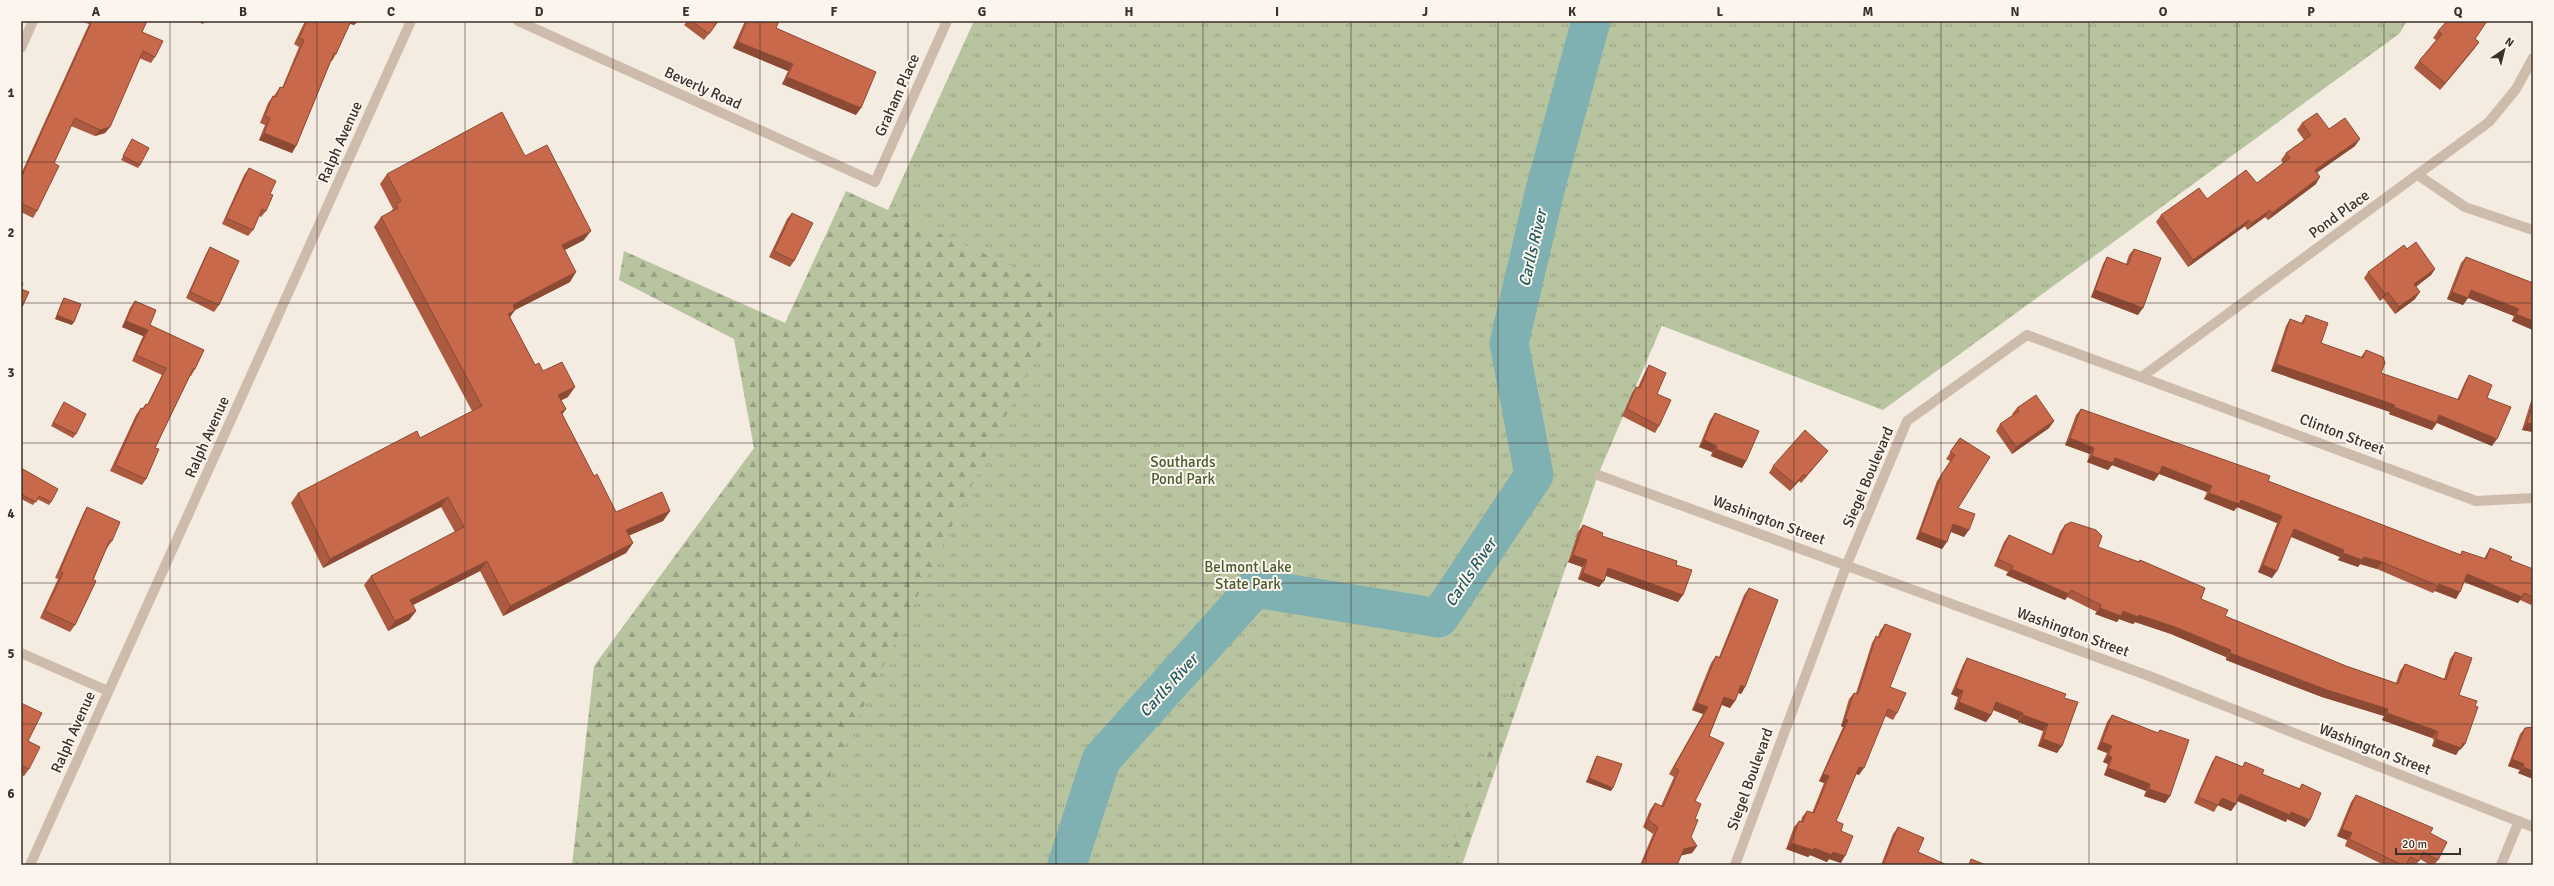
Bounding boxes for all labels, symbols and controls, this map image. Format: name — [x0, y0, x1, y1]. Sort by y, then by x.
text: A — [92, 4, 101, 20]
text: B — [239, 4, 247, 20]
text: C — [387, 4, 395, 20]
text: D — [535, 4, 544, 20]
text: E — [682, 4, 690, 20]
text: F — [831, 4, 838, 20]
text: G — [978, 4, 986, 20]
text: H — [1125, 4, 1133, 20]
text: I — [1275, 4, 1279, 20]
text: J — [1422, 4, 1428, 20]
text: K — [1568, 4, 1576, 20]
text: L — [1717, 4, 1724, 20]
text: M — [1863, 4, 1874, 20]
text: N — [2010, 4, 2020, 20]
text: O — [2159, 4, 2168, 20]
text: P — [2307, 4, 2315, 20]
text: Q — [2454, 4, 2463, 20]
north arrow — [2484, 30, 2524, 70]
text: N — [2503, 35, 2516, 50]
street label: Graham Place — [871, 51, 923, 139]
street label: Beverly Road — [662, 63, 744, 113]
text: 1 — [7, 85, 15, 101]
street label: Ralph Avenue — [314, 98, 366, 186]
street label: Pond Place — [2305, 186, 2373, 242]
water label: Carlls River — [1514, 206, 1552, 288]
text: 2 — [7, 225, 15, 241]
text: 3 — [7, 365, 15, 381]
street label: Ralph Avenue — [181, 393, 233, 481]
street label: Clinton Street — [2297, 410, 2387, 458]
street label: Siegel Boulevard — [1839, 424, 1897, 530]
park label: Southards Pond Park — [1150, 453, 1216, 488]
street label: Washington Street — [1710, 491, 1828, 549]
text: 4 — [7, 506, 15, 522]
water label: Carlls River — [1441, 533, 1502, 611]
park label: Belmont Lake State Park — [1204, 558, 1292, 593]
street label: Washington Street — [2014, 603, 2132, 661]
text: 5 — [7, 646, 15, 662]
water label: Carlls River — [1135, 648, 1204, 721]
street label: Ralph Avenue — [47, 688, 99, 776]
street label: Washington Street — [2317, 719, 2433, 779]
street label: Siegel Boulevard — [1723, 725, 1777, 833]
text: 6 — [7, 786, 15, 802]
scale bar — [2396, 830, 2460, 856]
text: 20 m — [2402, 837, 2427, 852]

